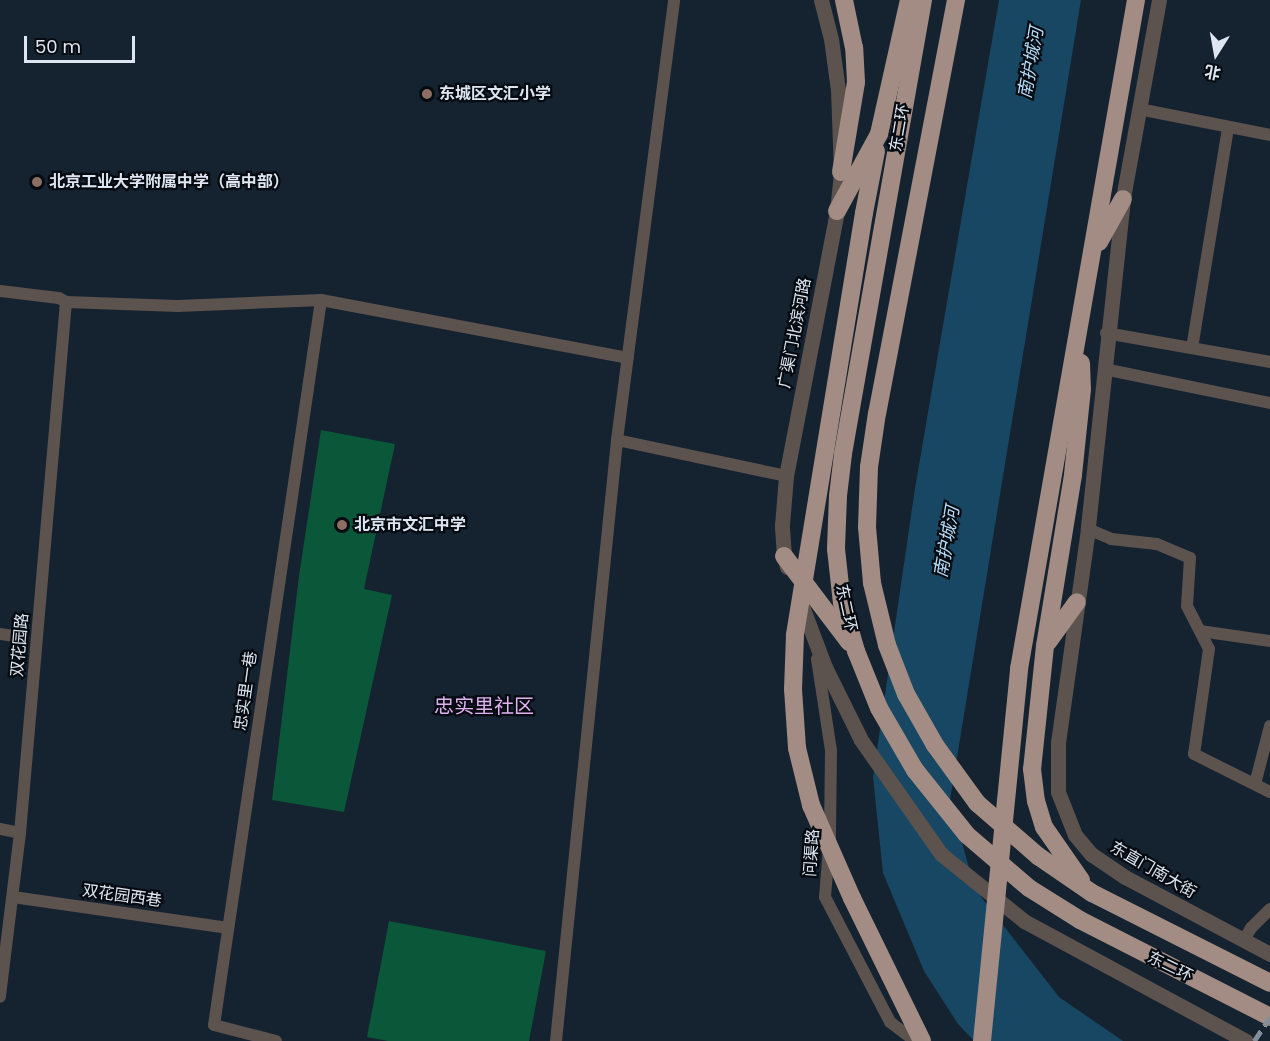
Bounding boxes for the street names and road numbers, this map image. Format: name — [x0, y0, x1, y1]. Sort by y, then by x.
street label: 东二环 — [886, 103, 914, 153]
street label: 广渠门北滨河路 — [775, 276, 815, 390]
street label: 东二环 — [832, 583, 860, 633]
street label: 双花园路 — [8, 612, 32, 678]
street label: 忠实里一巷 — [231, 650, 261, 732]
street label: 问渠路 — [801, 828, 823, 878]
street label: 东直门南大街 — [1107, 838, 1199, 902]
street label: 双花园西巷 — [81, 881, 163, 911]
street label: 东二环 — [1144, 948, 1196, 986]

